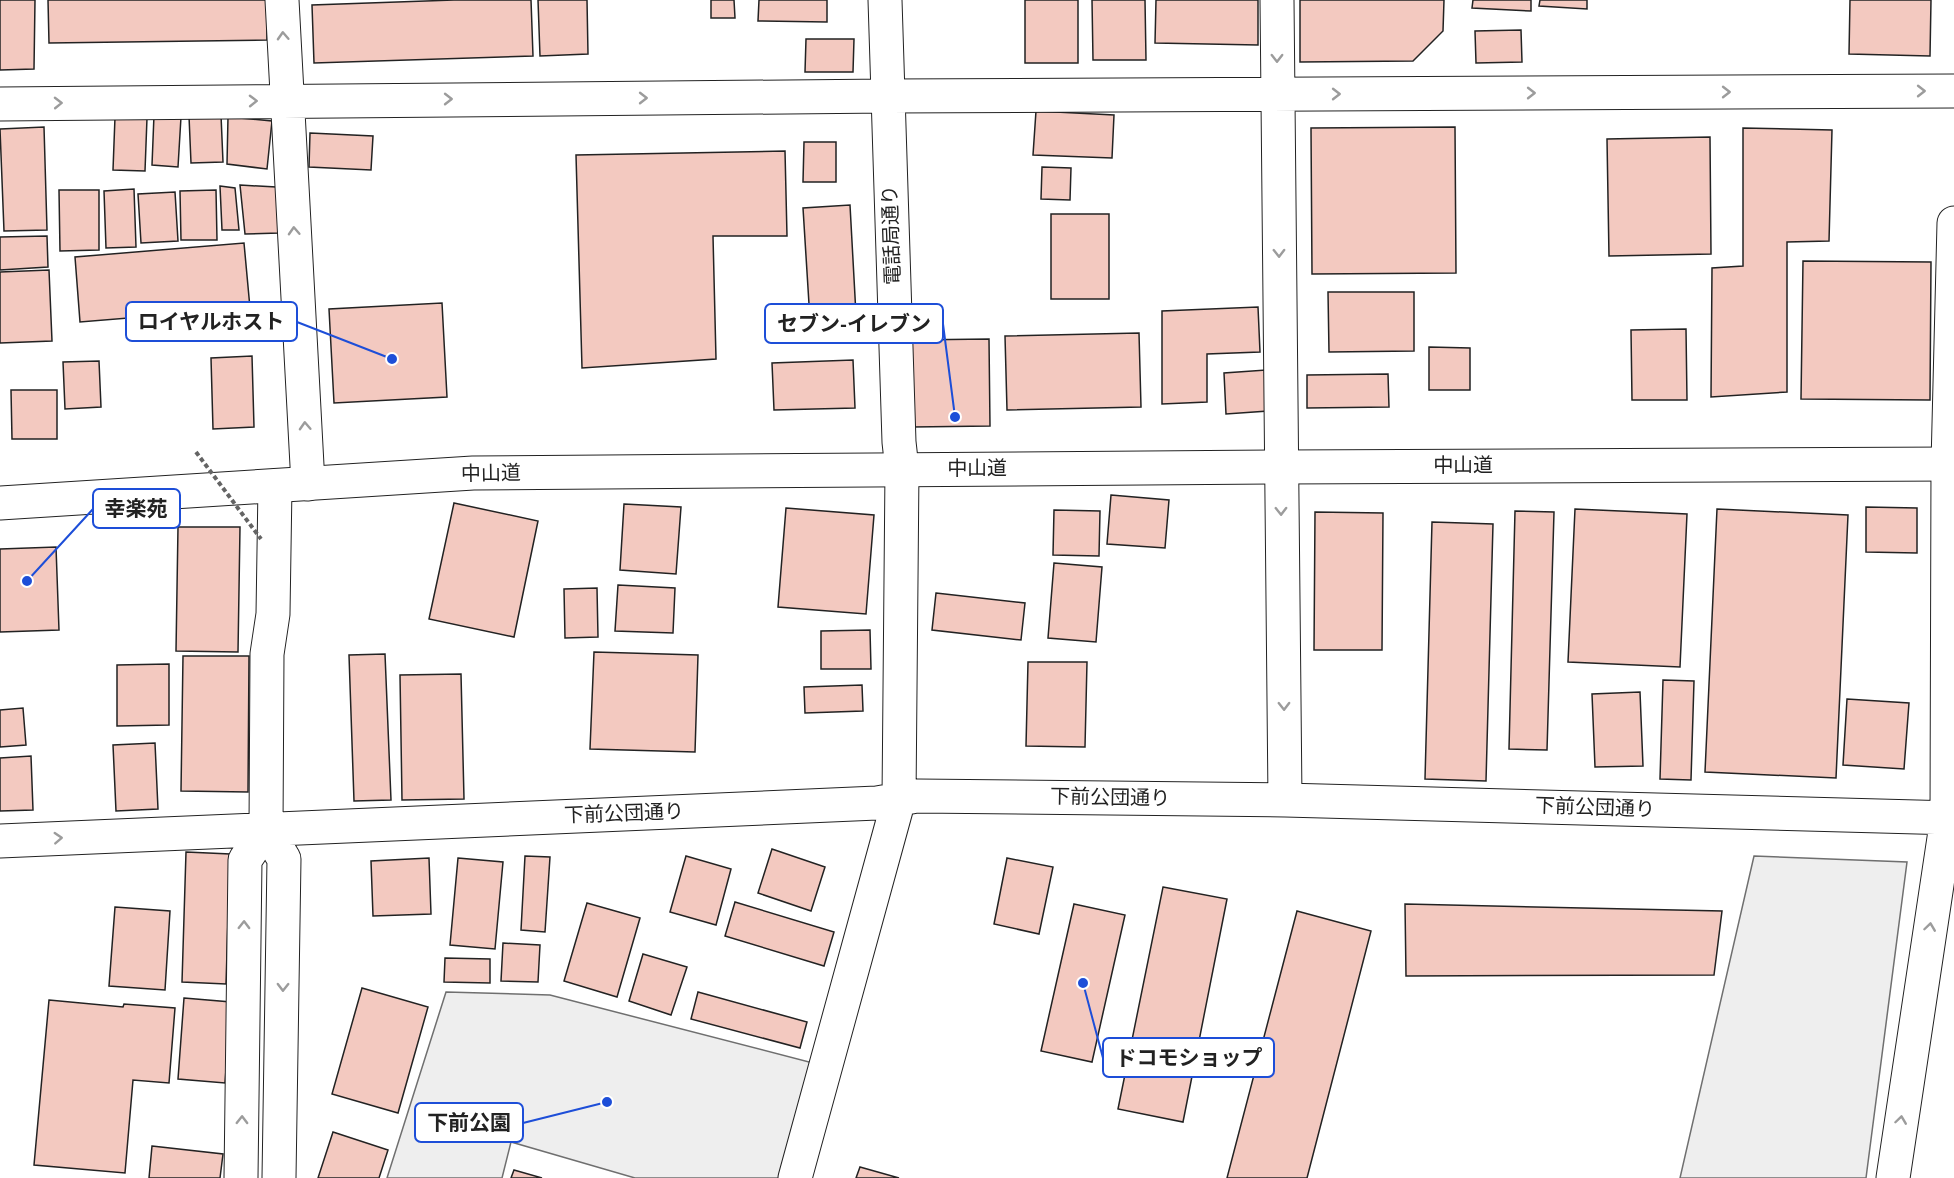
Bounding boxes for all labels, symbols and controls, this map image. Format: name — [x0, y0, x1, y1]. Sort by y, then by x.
one-way arrow — [277, 32, 290, 41]
one-way arrow — [1271, 54, 1283, 63]
one-way arrow — [1916, 85, 1925, 97]
one-way arrow — [1721, 86, 1730, 98]
one-way arrow — [1526, 87, 1535, 99]
one-way arrow — [1331, 88, 1340, 100]
one-way arrow — [639, 92, 648, 104]
one-way arrow — [444, 93, 453, 105]
one-way arrow — [249, 95, 258, 107]
one-way arrow — [54, 97, 63, 109]
street label: 電話局通り — [876, 185, 908, 285]
one-way arrow — [287, 227, 300, 236]
one-way arrow — [1273, 249, 1285, 258]
callout: ロイヤルホスト — [126, 302, 297, 341]
callout: セブン-イレブン — [765, 304, 943, 343]
text: ロイヤルホスト — [138, 307, 284, 337]
text: セブン-イレブン — [777, 309, 931, 339]
one-way arrow — [298, 421, 311, 430]
street label: 中山道 — [1433, 452, 1493, 480]
street label: 中山道 — [947, 455, 1007, 483]
street label: 中山道 — [461, 459, 521, 489]
callout: 幸楽苑 — [93, 489, 180, 528]
text: 幸楽苑 — [105, 494, 168, 524]
one-way arrow — [1275, 507, 1287, 516]
one-way arrow — [1278, 702, 1290, 711]
street label: 下前公団通り — [1050, 783, 1170, 813]
street label: 下前公団通り — [1535, 792, 1655, 824]
street label: 下前公団通り — [564, 798, 684, 830]
one-way arrow — [54, 832, 63, 845]
one-way arrow — [238, 920, 250, 929]
one-way arrow — [1924, 923, 1936, 932]
one-way arrow — [276, 983, 289, 992]
callout: ドコモショップ — [1103, 1038, 1274, 1077]
text: ドコモショップ — [1116, 1043, 1263, 1073]
callout: 下前公園 — [415, 1103, 523, 1142]
text: 下前公園 — [427, 1108, 511, 1138]
one-way arrow — [236, 1115, 248, 1124]
one-way arrow — [1895, 1116, 1907, 1125]

